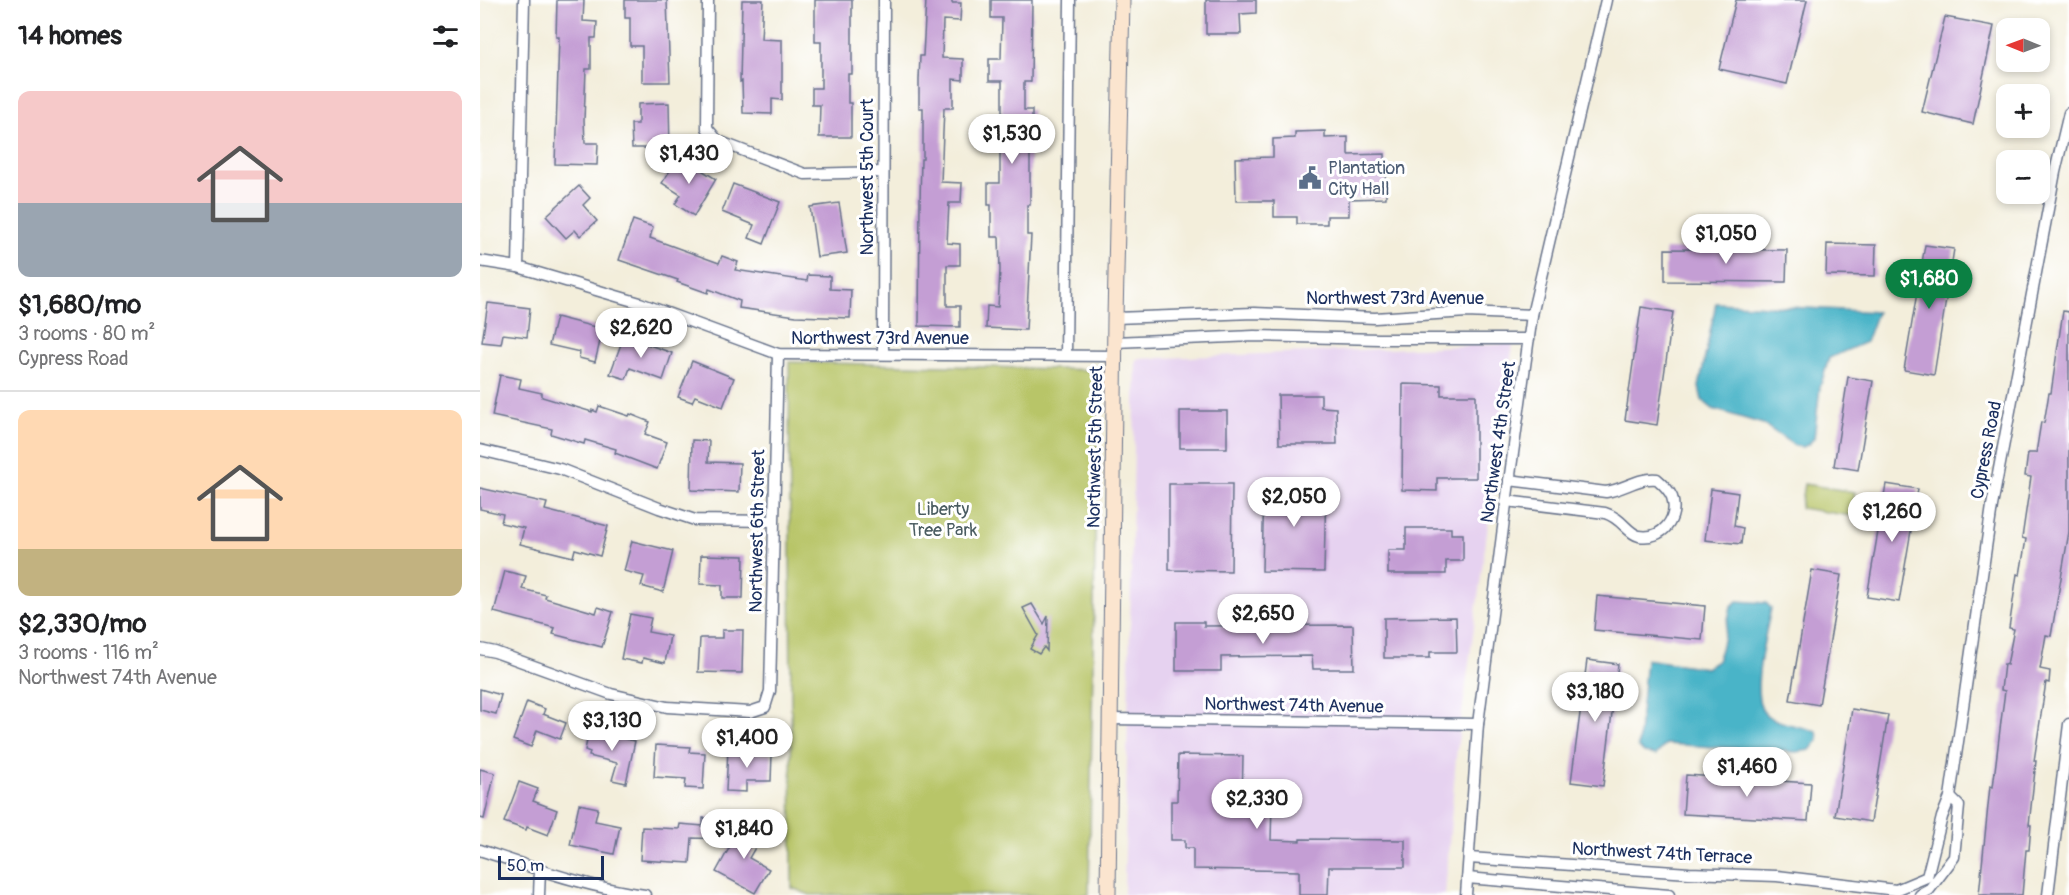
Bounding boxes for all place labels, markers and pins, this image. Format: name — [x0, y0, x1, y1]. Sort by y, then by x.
pin: $1,530 — [963, 114, 1061, 165]
pin: $1,430 — [640, 134, 738, 185]
place label: Plantation City Hall — [1328, 157, 1405, 201]
public building icon: Plantation City Hall — [1297, 165, 1323, 191]
pin: $1,050 — [1677, 214, 1775, 265]
pin: $1,680 — [1880, 259, 1978, 310]
pin: $2,620 — [592, 308, 690, 359]
pin: $2,050 — [1245, 477, 1343, 528]
pin: $1,260 — [1843, 492, 1941, 543]
pin: $2,650 — [1214, 594, 1312, 645]
pin: $3,180 — [1546, 672, 1644, 723]
pin: $3,130 — [563, 701, 661, 752]
pin: $1,400 — [698, 718, 796, 769]
pin: $1,460 — [1698, 747, 1796, 798]
pin: $2,330 — [1208, 779, 1306, 830]
pin: $1,840 — [695, 809, 793, 860]

